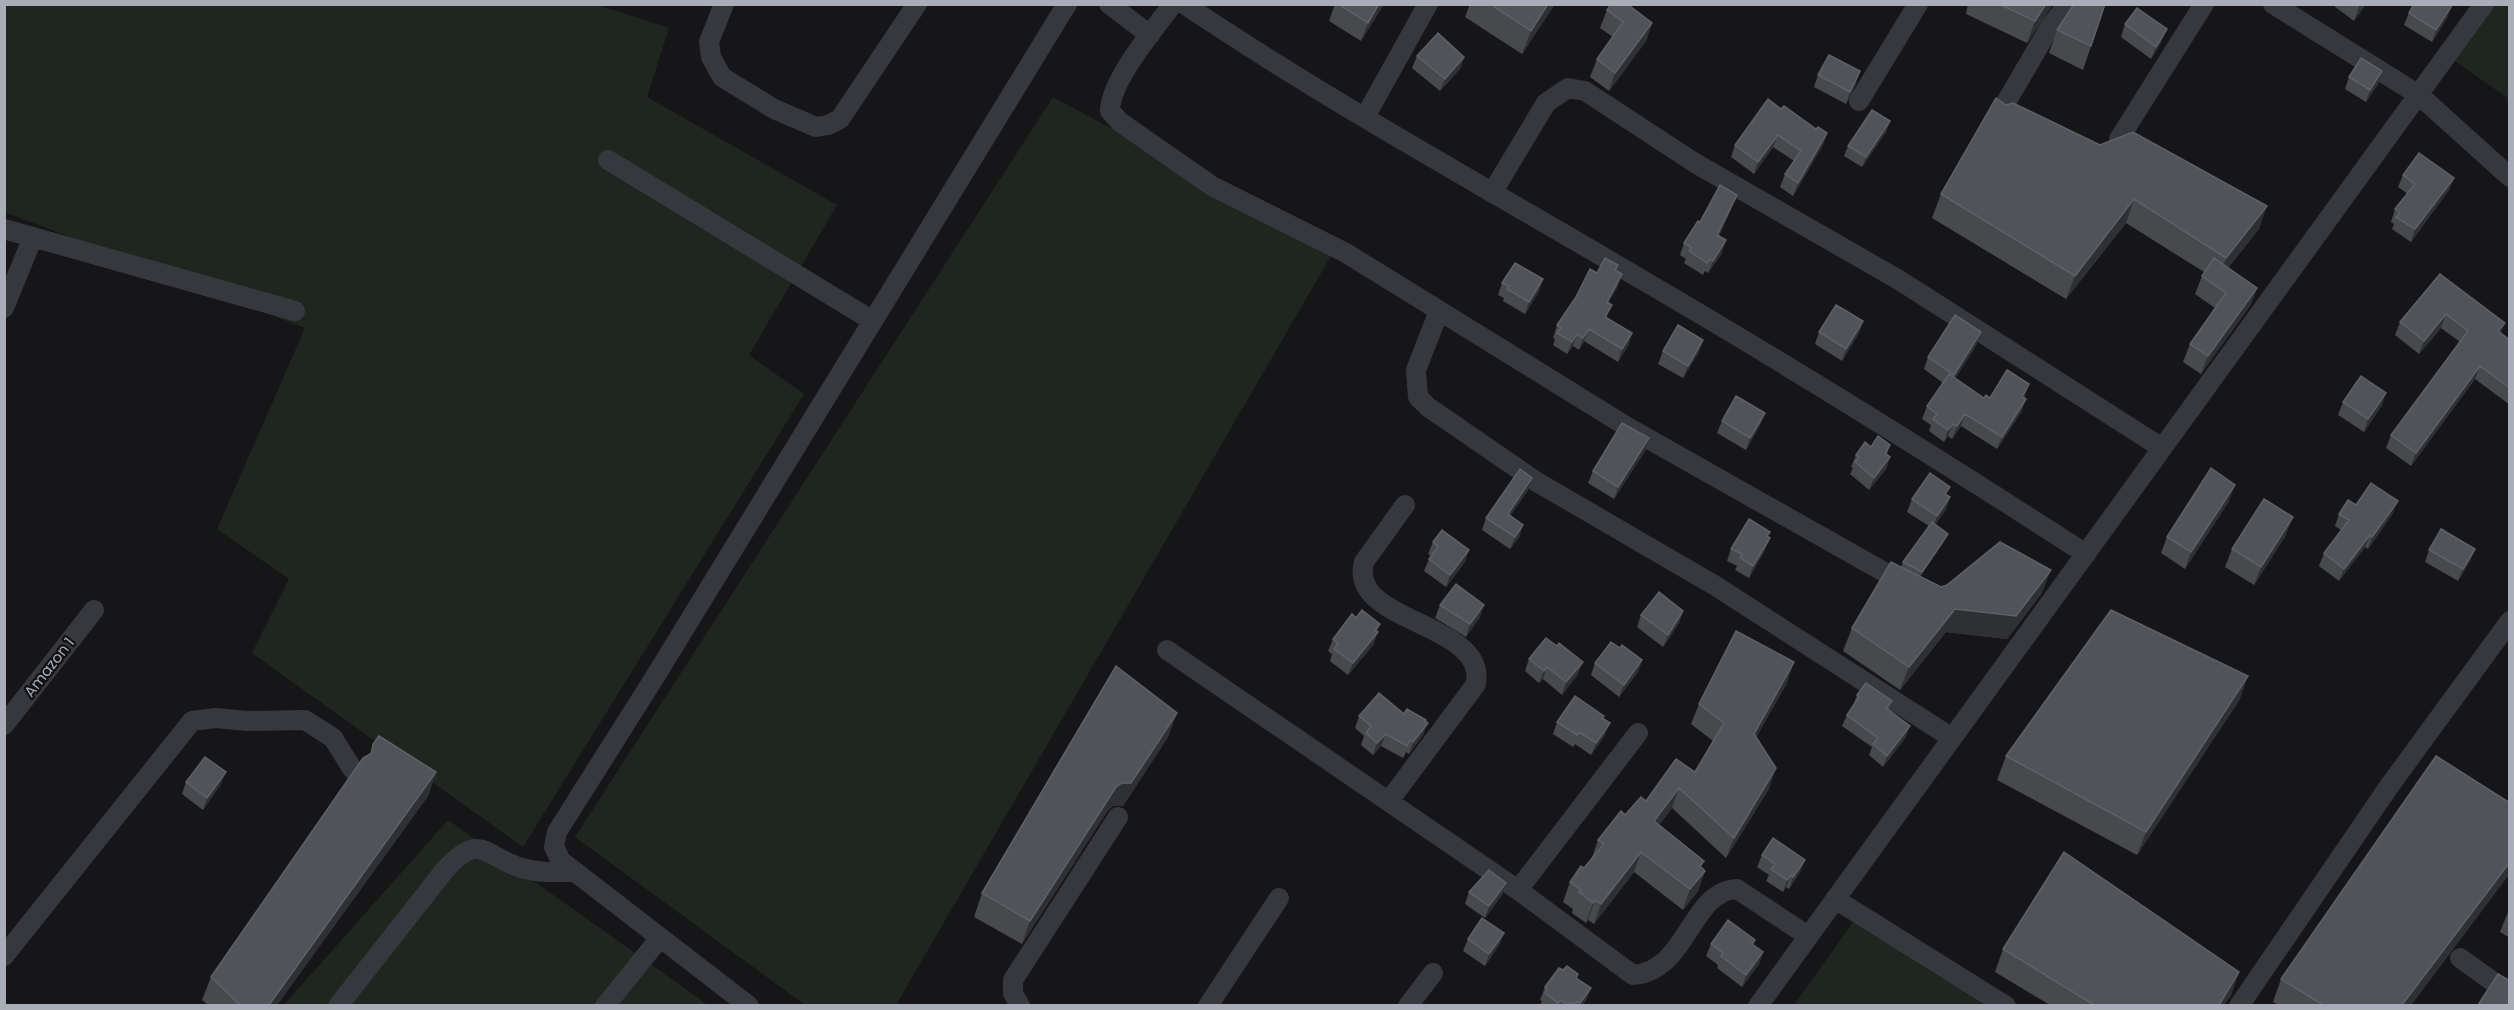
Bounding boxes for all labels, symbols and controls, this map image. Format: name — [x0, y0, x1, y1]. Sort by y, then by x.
street label: Amazon 1 — [19, 633, 79, 701]

